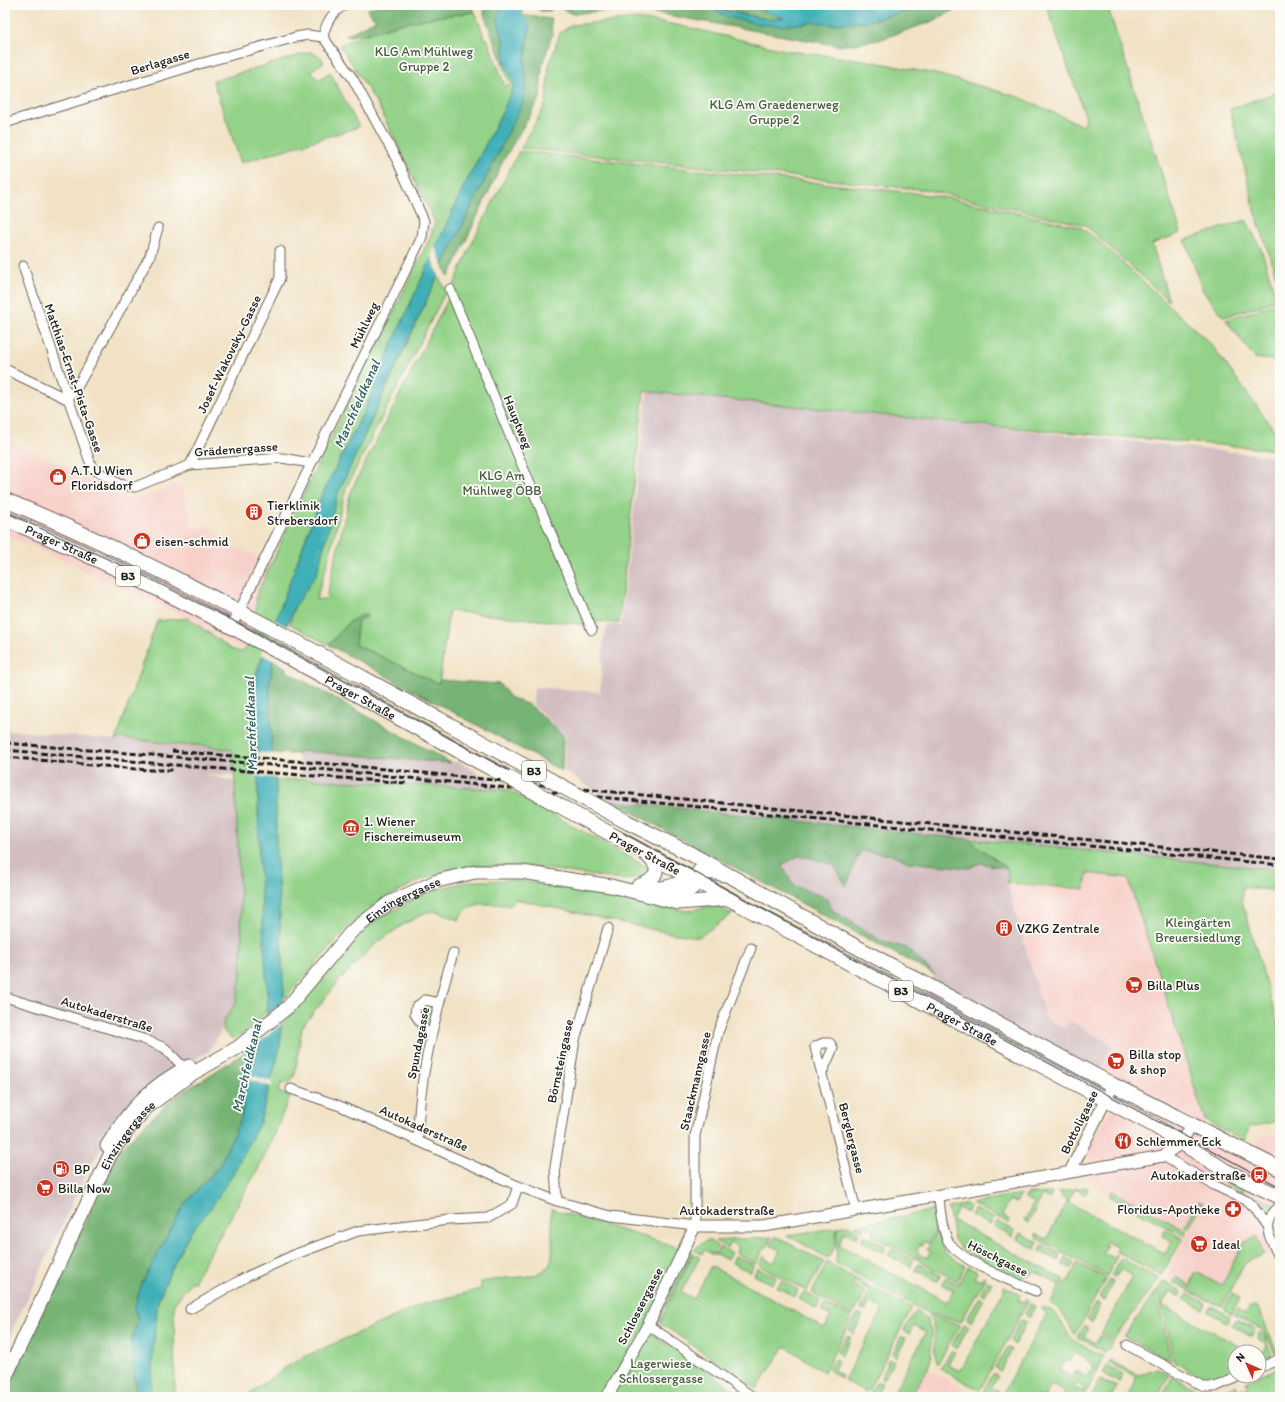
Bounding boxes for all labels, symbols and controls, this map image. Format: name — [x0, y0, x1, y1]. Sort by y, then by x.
park label: KLG Am Mühlweg Gruppe 2 — [375, 44, 474, 74]
street label: Berlagasse — [129, 46, 191, 78]
park label: KLG Am Graedenerweg Gruppe 2 — [709, 97, 839, 127]
street label: Josef-Wakovsky-Gasse — [194, 293, 264, 415]
street label: Mühlweg — [346, 299, 382, 351]
street label: Matthias-Ernst-Pista-Gasse — [41, 302, 107, 454]
water label: Marchfeldkanal — [330, 356, 384, 451]
street label: Hauptweg — [500, 393, 536, 451]
street label: Grädenergasse — [194, 439, 278, 459]
place label: A.T.U Wien Floridsdorf — [71, 463, 133, 493]
shop icon: A.T.U Wien Floridsdorf — [48, 467, 68, 487]
park label: KLG Am Mühlweg ÖBB — [463, 468, 541, 498]
place label: Tierklinik Strebersdorf — [267, 498, 338, 528]
building icon: Tierklinik Strebersdorf — [244, 502, 264, 522]
street label: Prager Straße — [23, 521, 101, 567]
shop icon: eisen-schmid — [132, 531, 152, 551]
place label: eisen-schmid — [155, 534, 229, 549]
road number: B3 — [116, 566, 140, 586]
street label: Prager Straße — [323, 671, 399, 722]
water label: Marchfeldkanal — [241, 675, 261, 771]
road number: B3 — [522, 761, 546, 781]
place label: 1. Wiener Fischereimuseum — [364, 814, 461, 844]
museum icon: 1. Wiener Fischereimuseum — [341, 818, 361, 838]
street label: Prager Straße — [607, 828, 683, 878]
street label: Einzingergasse — [362, 873, 443, 926]
park label: Kleingärten Breuersiedlung — [1155, 915, 1241, 945]
building icon: VZKG Zentrale — [994, 918, 1014, 938]
place label: VZKG Zentrale — [1017, 921, 1100, 936]
supermarket icon: Billa Plus — [1124, 975, 1144, 995]
place label: Billa Plus — [1147, 978, 1200, 993]
road number: B3 — [889, 981, 913, 1001]
street label: Autokaderstraße — [59, 993, 155, 1035]
street label: Prager Straße — [924, 998, 1000, 1048]
street label: Spundagasse — [404, 1006, 432, 1080]
water label: Marchfeldkanal — [228, 1017, 266, 1114]
street label: Börnsteingasse — [544, 1018, 576, 1104]
street label: Staackmanngasse — [676, 1030, 714, 1132]
place label: Billa stop & shop — [1129, 1047, 1181, 1077]
supermarket icon: Billa stop & shop — [1106, 1051, 1126, 1071]
street label: Bottoligasse — [1057, 1088, 1101, 1156]
street label: Einzingergasse — [97, 1097, 158, 1172]
street label: Berglergasse — [836, 1101, 868, 1175]
street label: Autokaderstraße — [377, 1102, 471, 1154]
restaurant icon: Schlemmer Eck — [1113, 1131, 1133, 1151]
place label: Schlemmer Eck — [1136, 1134, 1222, 1149]
fuel station icon: BP — [51, 1159, 71, 1179]
place label: BP — [74, 1162, 90, 1177]
bus stop icon: Autokaderstraße — [1249, 1165, 1269, 1185]
place label: Autokaderstraße — [1151, 1168, 1246, 1183]
supermarket icon: Billa Now — [35, 1178, 55, 1198]
place label: Billa Now — [58, 1181, 111, 1196]
pharmacy icon: Floridus-Apotheke — [1223, 1199, 1243, 1219]
place label: Floridus-Apotheke — [1117, 1202, 1220, 1217]
street label: Autokaderstraße — [679, 1203, 775, 1218]
supermarket icon: Ideal — [1189, 1234, 1209, 1254]
street label: Höschgasse — [965, 1236, 1031, 1280]
place label: Ideal — [1212, 1237, 1241, 1252]
street label: Schlossergasse — [614, 1265, 666, 1347]
north arrow — [1227, 1344, 1267, 1384]
text: N — [1233, 1350, 1248, 1365]
park label: Lagerwiese Schlossergasse — [619, 1356, 703, 1386]

